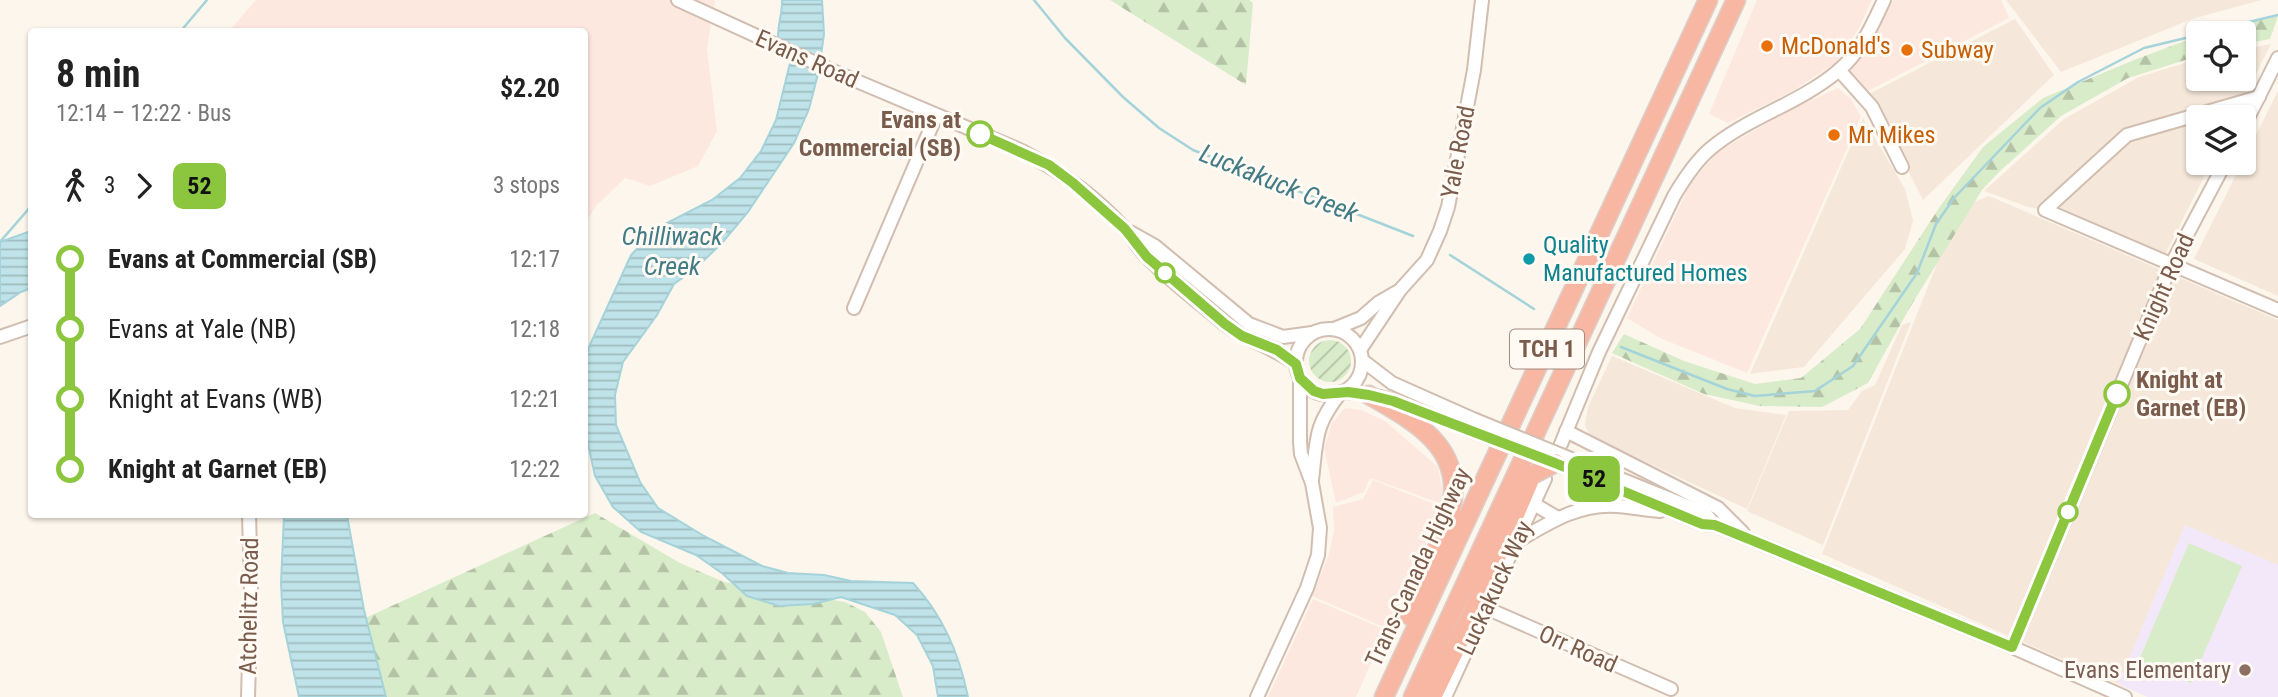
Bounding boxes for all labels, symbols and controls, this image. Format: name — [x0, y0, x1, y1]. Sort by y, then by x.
map controls — [2186, 21, 2256, 175]
button: locate — [2186, 21, 2256, 91]
street label: Evans Road — [751, 24, 863, 94]
place label: McDonald's — [1781, 32, 1891, 60]
place label: Subway — [1921, 36, 1994, 64]
marker: McDonald's — [1759, 38, 1775, 54]
marker: Subway — [1899, 42, 1915, 58]
text: 8 min — [56, 52, 140, 96]
text: $2.20 — [500, 73, 560, 103]
text: 12:14 – 12:22 · Bus — [56, 100, 232, 127]
street label: Yale Road — [1435, 103, 1481, 201]
button: layers — [2186, 105, 2256, 175]
place label: Evans at Commercial (SB) — [799, 106, 961, 162]
marker: Evans at Commercial (SB) — [967, 121, 993, 147]
place label: Mr Mikes — [1848, 121, 1935, 149]
marker: Mr Mikes — [1826, 127, 1842, 143]
water label: Luckakuck Creek — [1196, 138, 1363, 229]
icon: walk — [56, 167, 94, 205]
icon: forward — [125, 167, 163, 205]
text: 3 — [104, 172, 115, 199]
text: 52 — [187, 172, 212, 200]
text: 3 stops — [493, 172, 560, 199]
water label: Chilliwack Creek — [621, 221, 723, 281]
street label: Knight Road — [2128, 229, 2200, 345]
place label: Quality Manufactured Homes — [1543, 231, 1748, 287]
text: Evans at Commercial (SB) — [108, 244, 377, 274]
text: 12:17 — [509, 246, 560, 273]
marker: Quality Manufactured Homes — [1521, 251, 1537, 267]
unlabelled marker — [1155, 263, 1175, 283]
text: Evans at Yale (NB) — [108, 314, 297, 344]
text: 12:18 — [509, 316, 560, 343]
road number: TCH 1 — [1510, 330, 1584, 368]
place label: Knight at Garnet (EB) — [2136, 366, 2246, 422]
marker: Knight at Garnet (EB) — [2104, 381, 2130, 407]
text: Knight at Evans (WB) — [108, 384, 323, 414]
text: 12:21 — [509, 386, 560, 413]
text: Knight at Garnet (EB) — [108, 454, 327, 484]
text: 12:22 — [509, 456, 560, 483]
line badge: 52 — [1562, 456, 1626, 502]
street label: Trans-Canada Highway — [1360, 463, 1476, 671]
text: 52 — [1582, 465, 1606, 493]
unlabelled marker — [2058, 502, 2078, 522]
street label: Luckakuck Way — [1452, 516, 1538, 660]
street label: Atchelitz Road — [234, 537, 264, 675]
street label: Orr Road — [1535, 619, 1621, 679]
place label: Evans Elementary — [2064, 656, 2231, 684]
marker: Evans Elementary — [2237, 662, 2253, 678]

